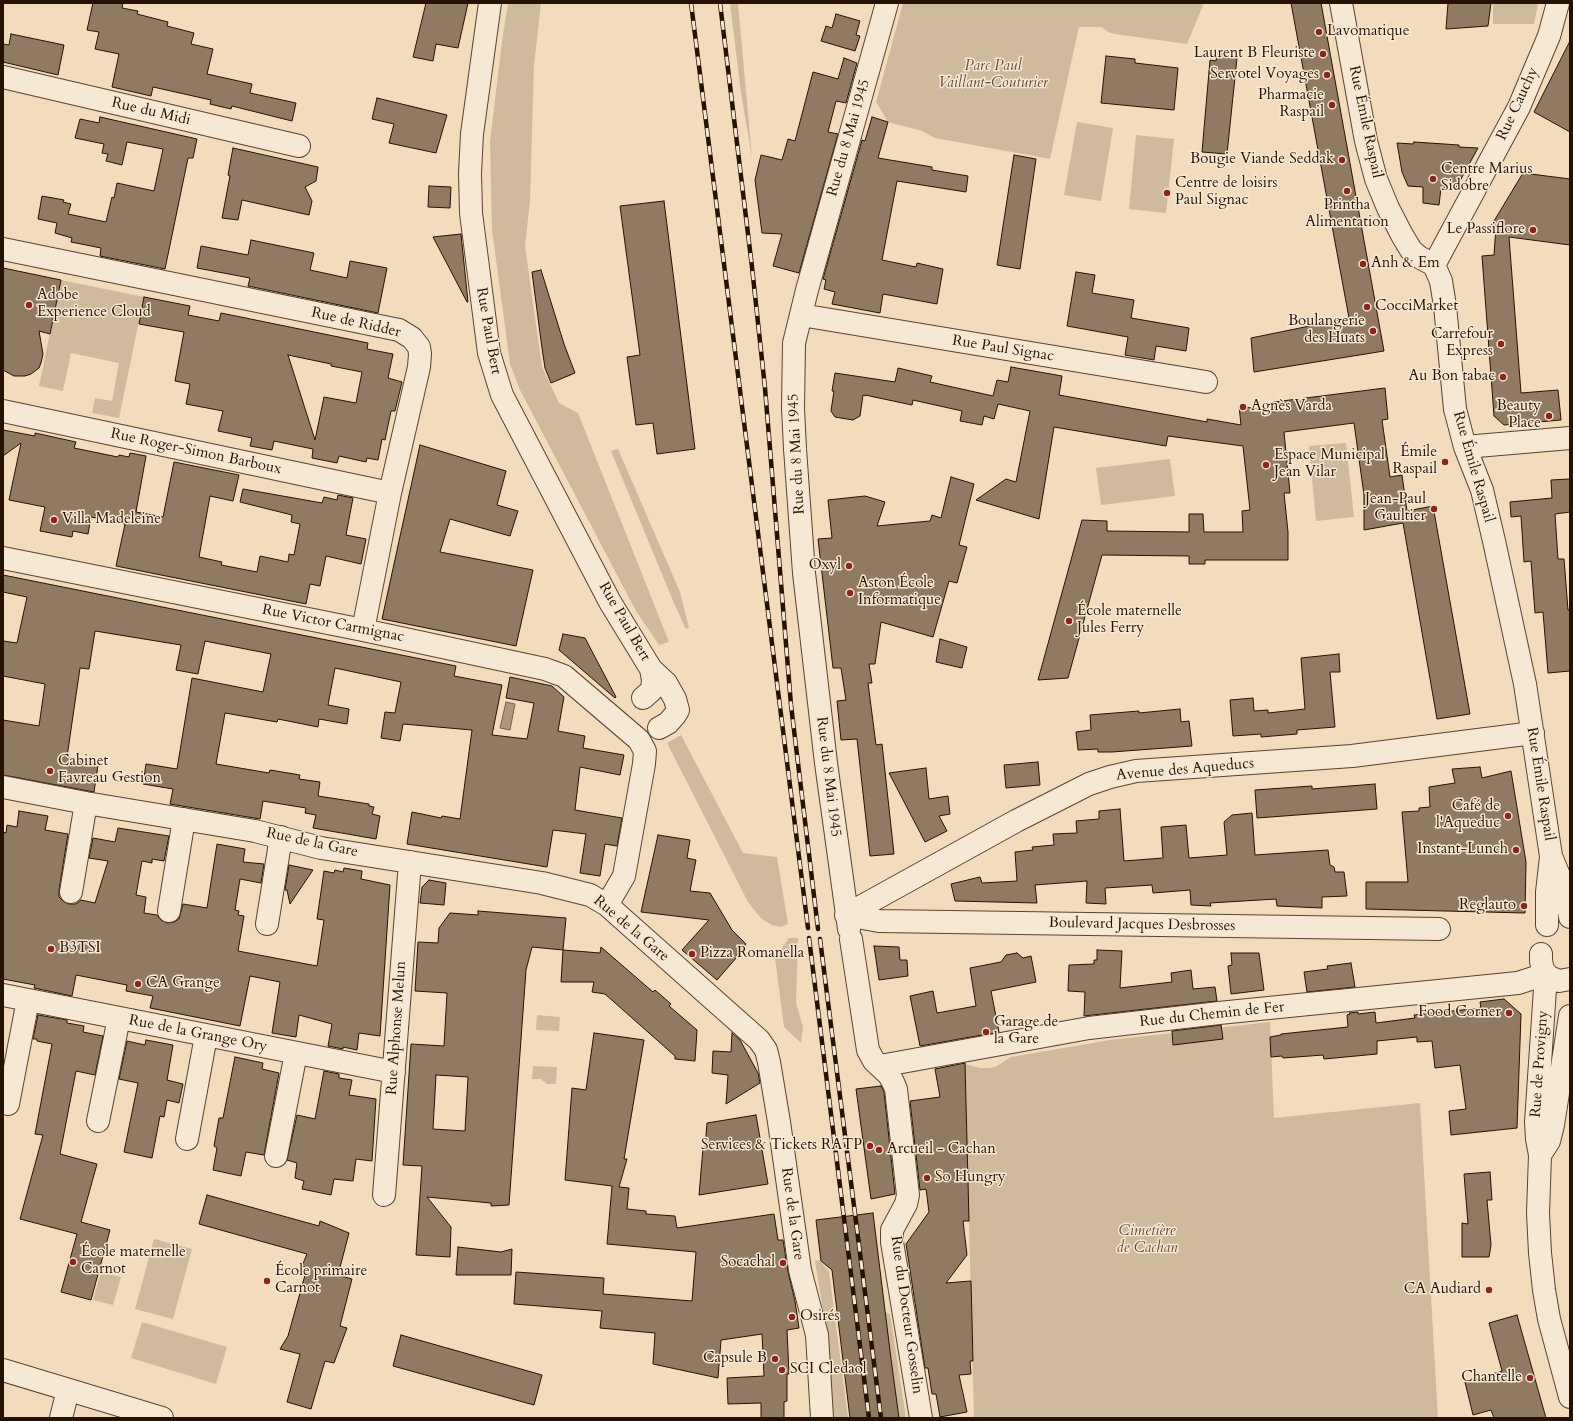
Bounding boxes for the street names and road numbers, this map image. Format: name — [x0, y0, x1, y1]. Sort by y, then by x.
street label: Rue Émile Raspail — [1344, 64, 1386, 180]
street label: Rue Cauchy — [1493, 65, 1543, 143]
street label: Rue du 8 Mai 1945 — [824, 77, 874, 199]
street label: Rue du Midi — [110, 94, 192, 130]
street label: Rue Paul Bert — [471, 286, 505, 376]
street label: Rue de Ridder — [310, 304, 402, 342]
street label: Rue Paul Signac — [951, 332, 1055, 366]
street label: Rue du 8 Mai 1945 — [785, 393, 809, 515]
street label: Rue Émile Raspail — [1449, 409, 1497, 525]
street label: Rue Roger-Simon Barboux — [109, 425, 283, 479]
street label: Rue Paul Bert — [594, 579, 654, 665]
street label: Rue Victor Carmignac — [260, 601, 406, 647]
street label: Rue du 8 Mai 1945 — [812, 716, 844, 838]
street label: Rue Émile Raspail — [1522, 726, 1558, 842]
street label: Avenue des Aqueducs — [1115, 755, 1255, 785]
street label: Rue de la Gare — [265, 825, 359, 861]
street label: Rue de la Gare — [589, 892, 673, 966]
street label: Boulevard Jacques Desbrosses — [1048, 914, 1236, 936]
street label: Rue Alphonse Melun — [383, 960, 411, 1096]
street label: Rue du Chemin de Fer — [1139, 998, 1285, 1032]
street label: Rue de Provigny — [1527, 1010, 1553, 1118]
street label: Rue de la Grange Ory — [127, 1012, 269, 1056]
street label: Rue de la Gare — [777, 1167, 807, 1261]
street label: Rue du Docteur Gosselin — [886, 1235, 926, 1395]

